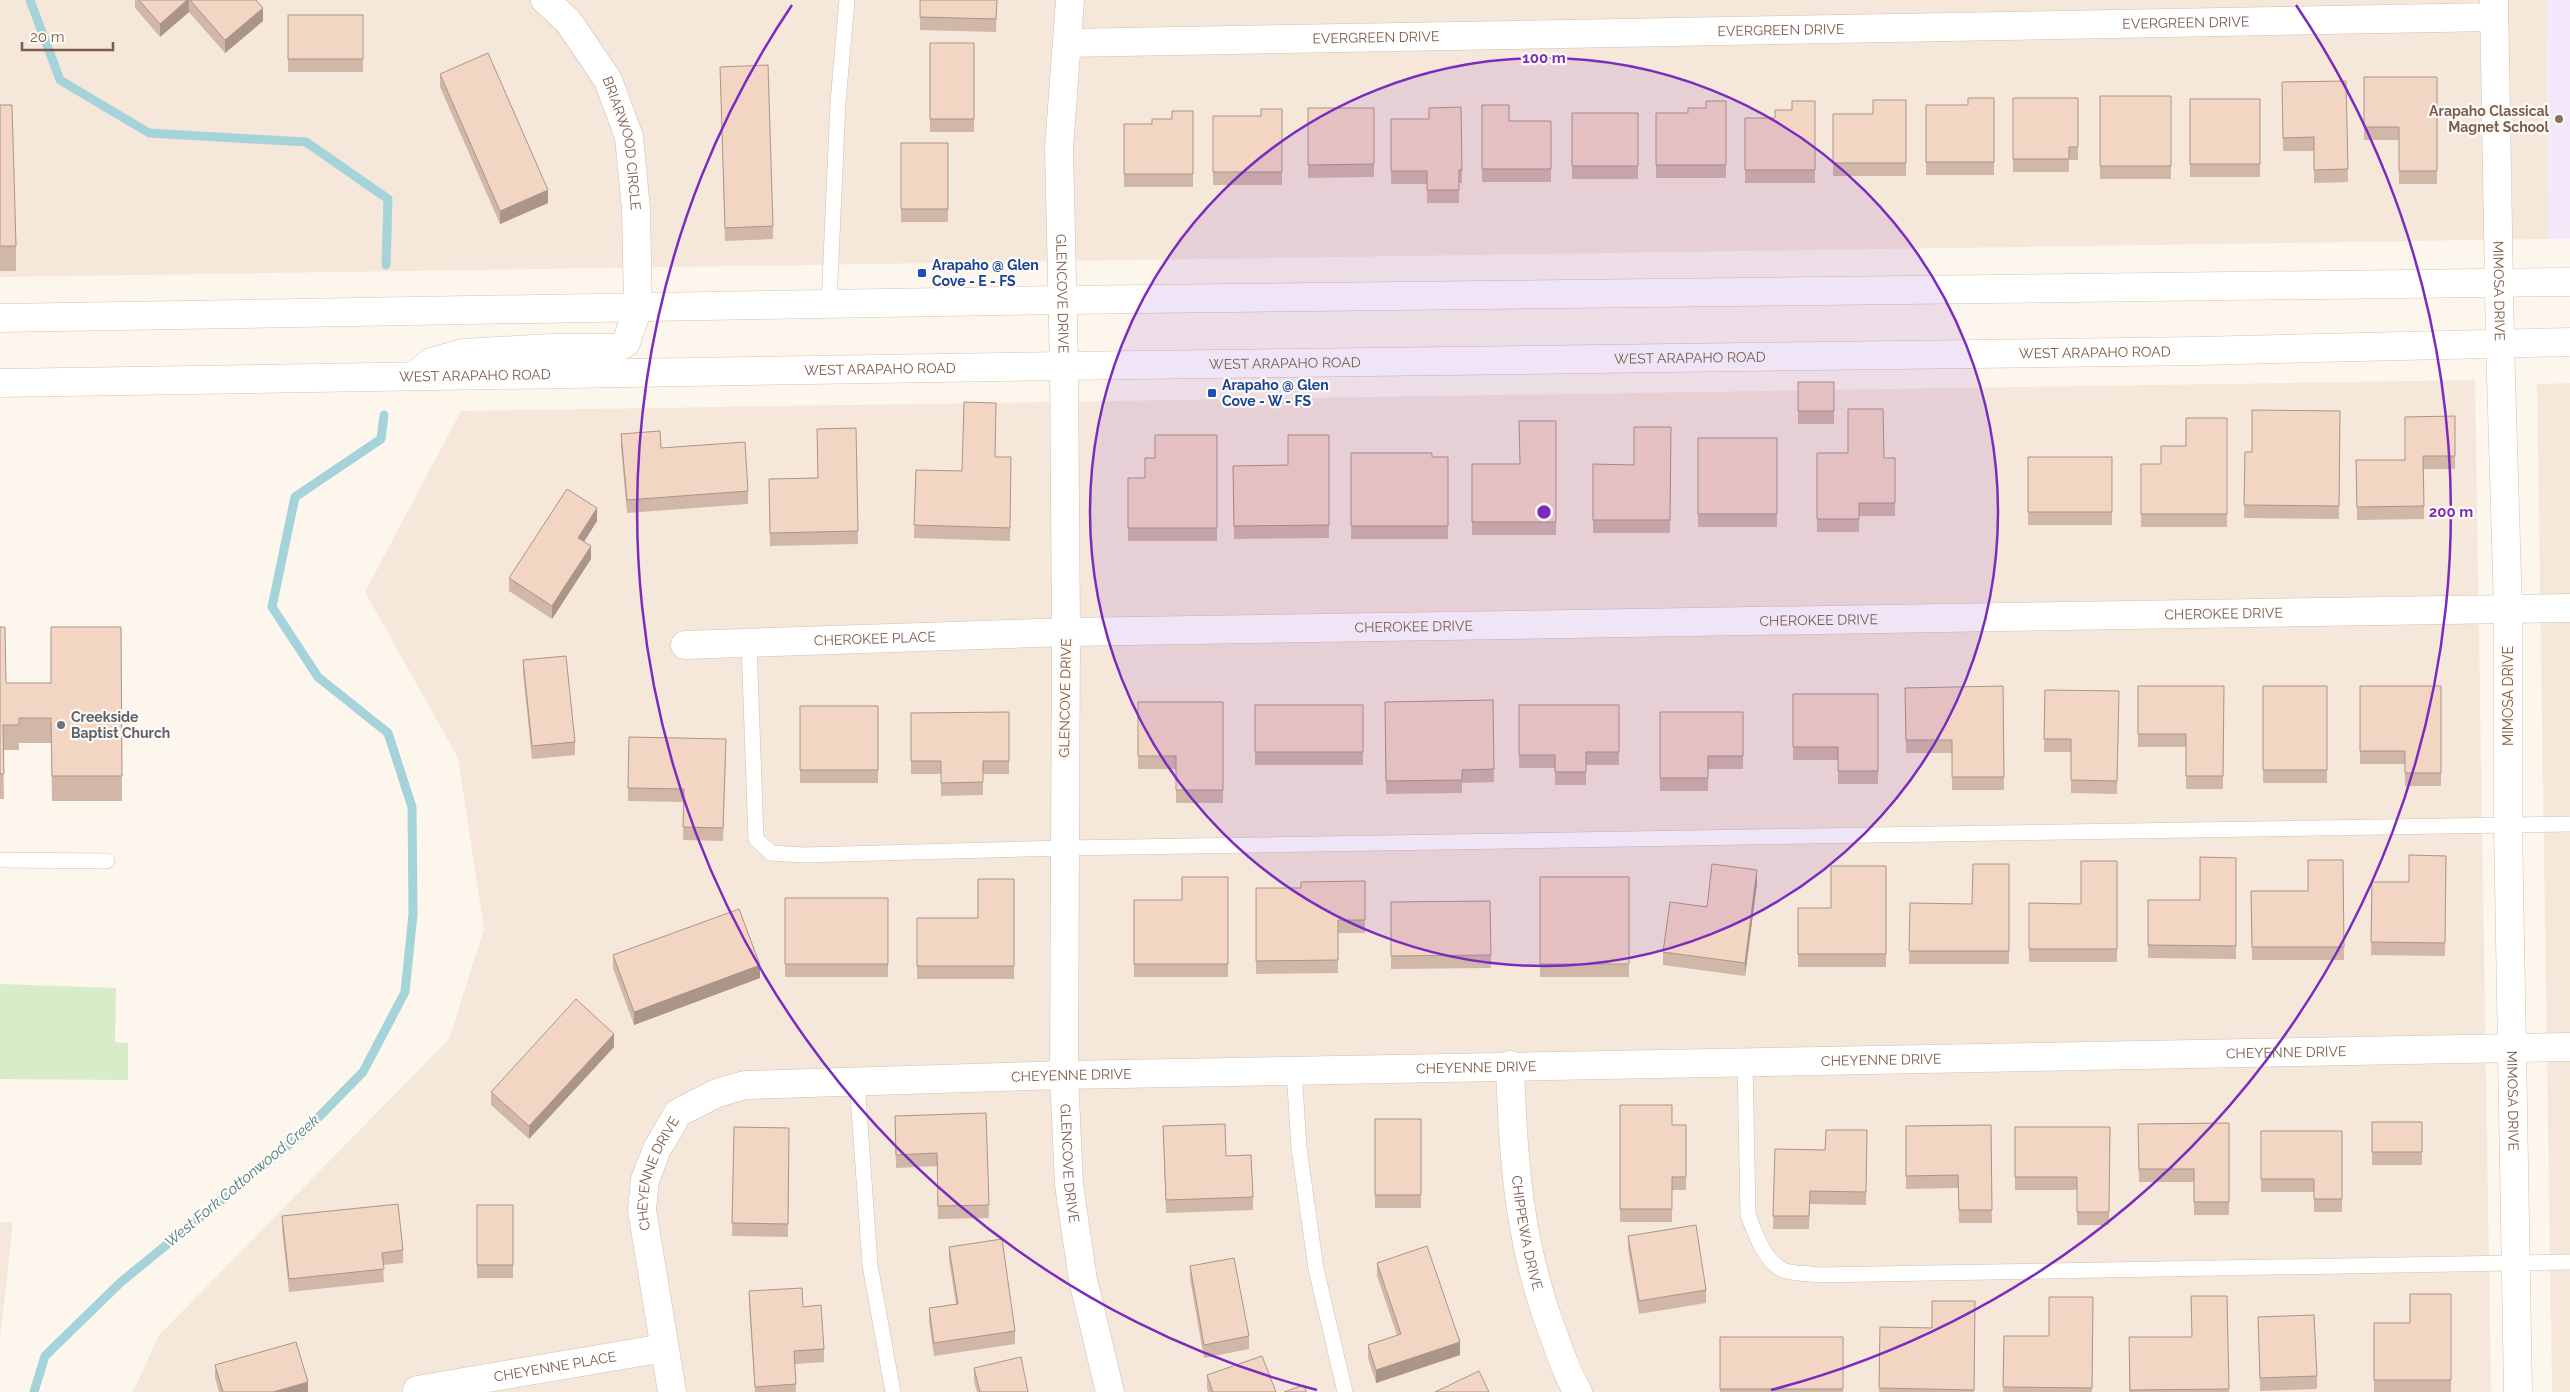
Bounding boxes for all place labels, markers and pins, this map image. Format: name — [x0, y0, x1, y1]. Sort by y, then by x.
place label: Arapaho Classical Magnet School — [2429, 103, 2550, 135]
marker: Arapaho Classical Magnet School — [2553, 113, 2565, 125]
place label: Arapaho @ Glen Cove - E - FS — [932, 257, 1039, 289]
marker: Arapaho @ Glen Cove - E - FS — [916, 267, 928, 279]
place label: Arapaho @ Glen Cove - W - FS — [1222, 377, 1329, 409]
marker: Arapaho @ Glen Cove - W - FS — [1206, 387, 1218, 399]
centre of rings — [1535, 503, 1553, 521]
place label: Creekside Baptist Church — [71, 709, 170, 741]
marker: Creekside Baptist Church — [55, 719, 67, 731]

